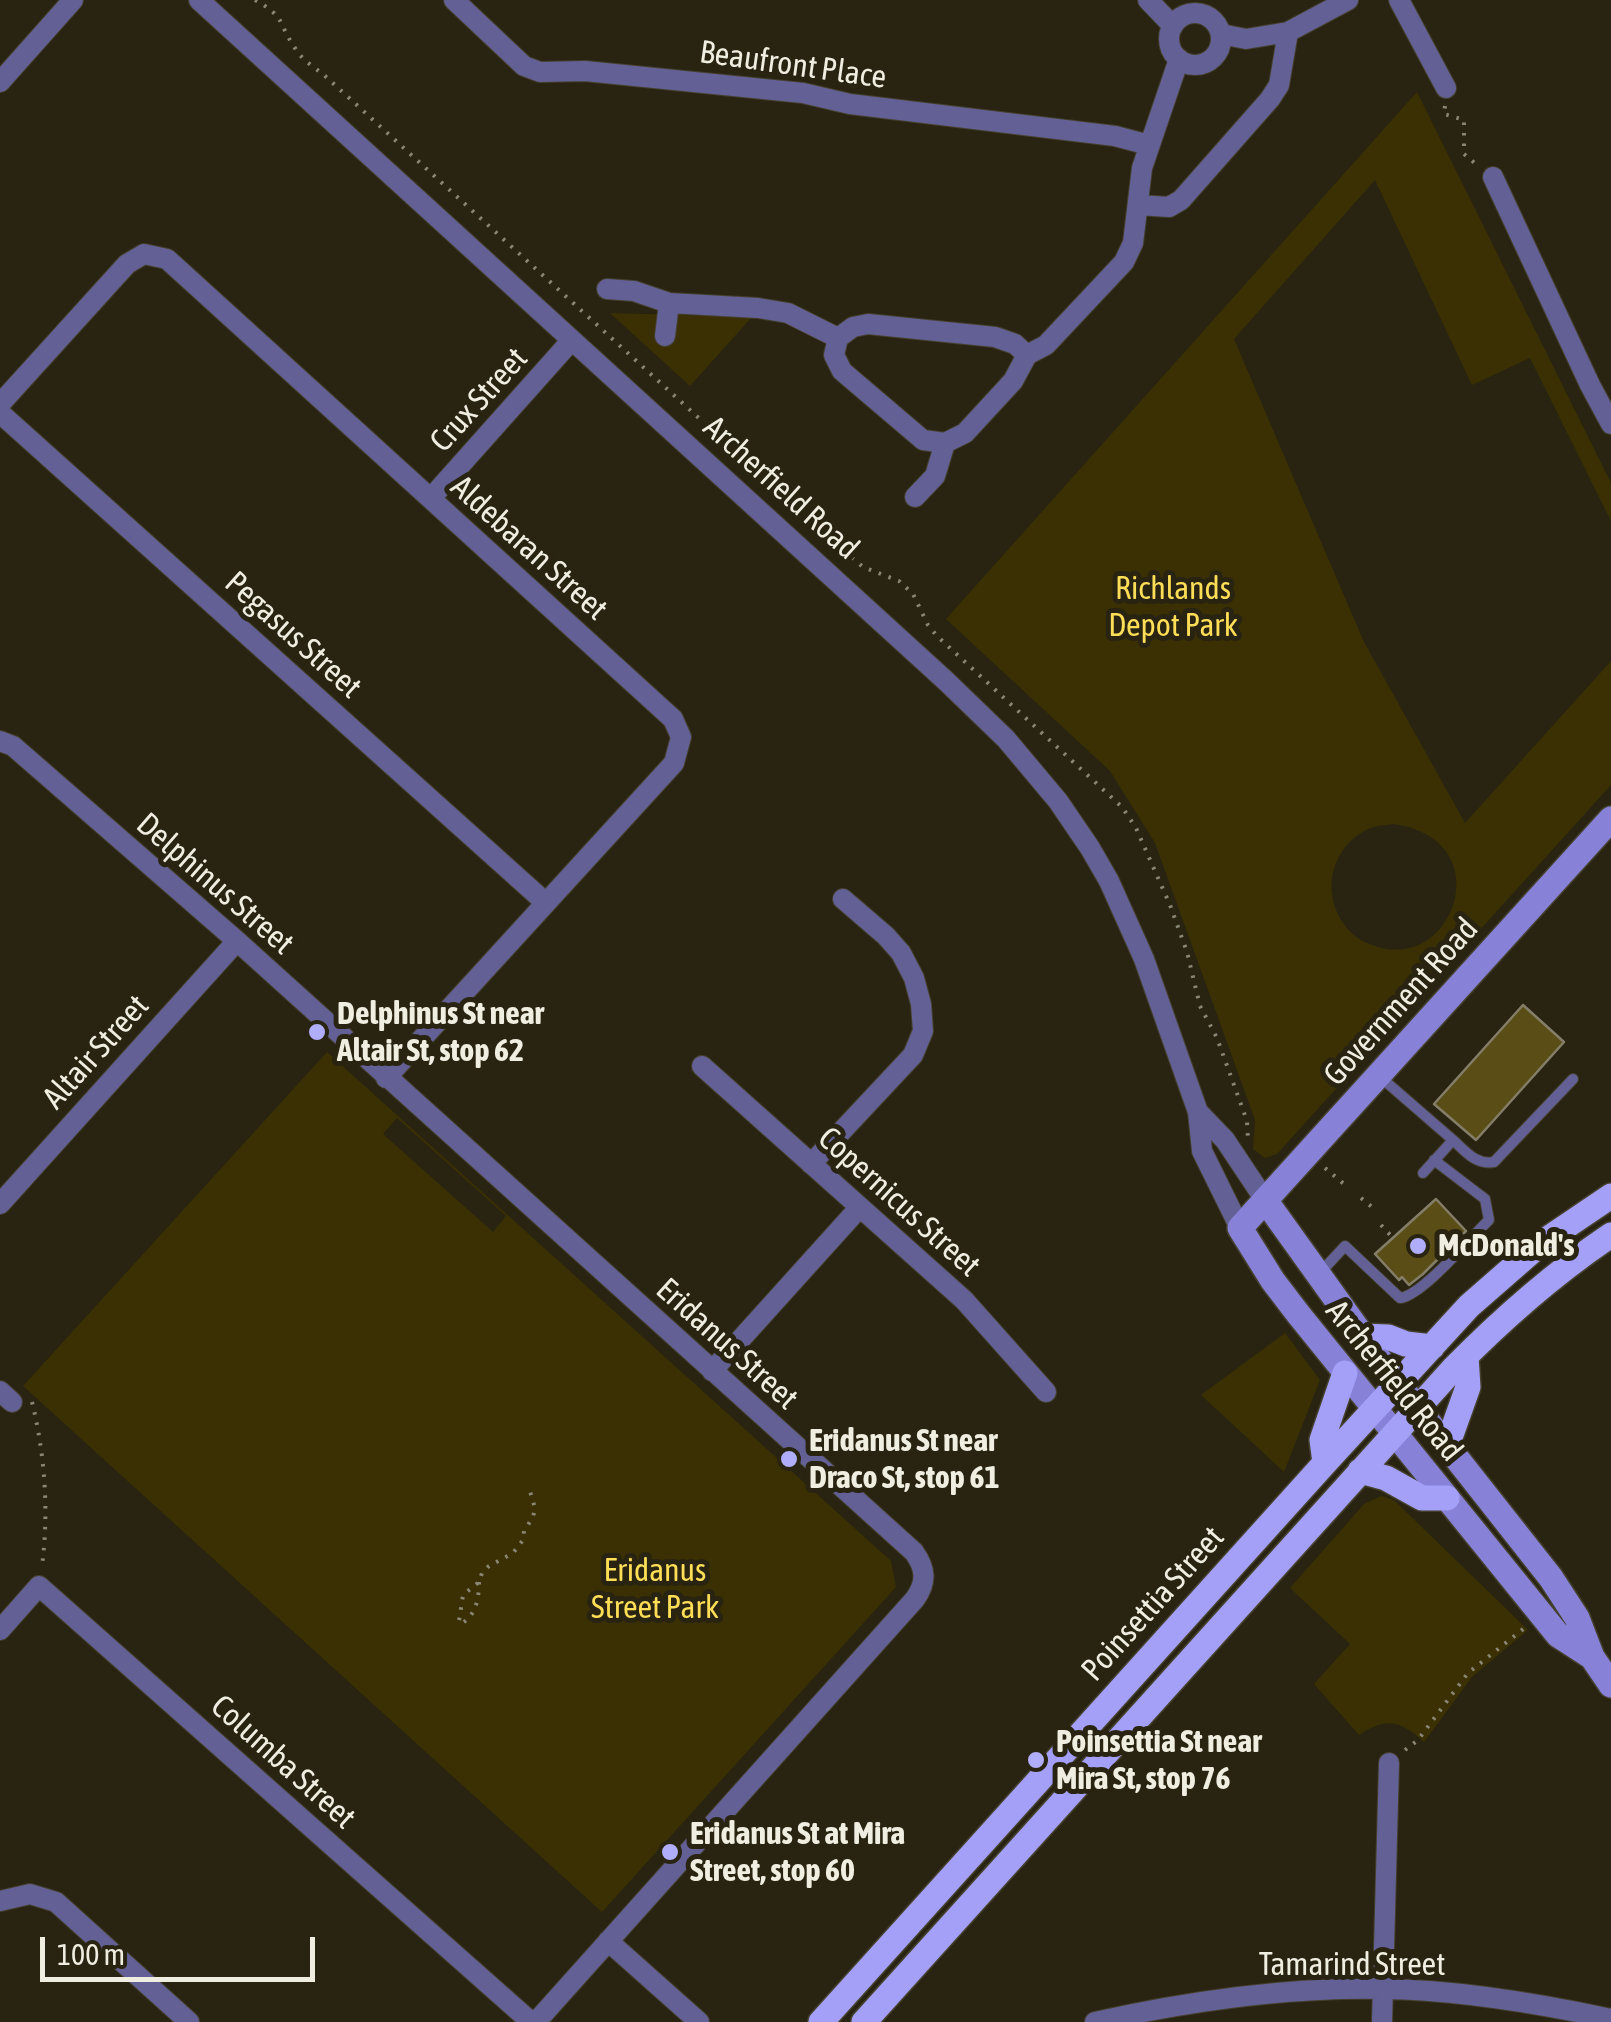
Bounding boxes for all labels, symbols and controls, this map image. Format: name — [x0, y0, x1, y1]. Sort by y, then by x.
street label: Beaufront Place — [697, 33, 889, 97]
street label: Crux Street — [422, 340, 536, 460]
street label: Archerfield Road — [695, 408, 867, 568]
street label: Aldebaran Street — [443, 468, 615, 628]
street label: Pegasus Street — [217, 564, 369, 706]
park label: Richlands Depot Park — [1108, 570, 1238, 645]
street label: Delphinus Street — [129, 805, 301, 963]
street label: Government Road — [1316, 910, 1486, 1094]
street label: Altair Street — [35, 987, 157, 1117]
place label: Delphinus St near Altair St, stop 62 — [337, 995, 544, 1070]
marker: Delphinus St near Altair St, stop 62 — [306, 1021, 328, 1043]
street label: Copernicus Street — [810, 1119, 988, 1285]
place label: McDonald's — [1438, 1227, 1575, 1265]
marker: McDonald's — [1407, 1235, 1429, 1257]
street label: Eridanus Street — [648, 1270, 806, 1418]
street label: Archerfield Road — [1318, 1293, 1470, 1469]
place label: Eridanus St near Draco St, stop 61 — [809, 1422, 999, 1497]
marker: Eridanus St near Draco St, stop 61 — [778, 1448, 800, 1470]
street label: Poinsettia Street — [1074, 1519, 1232, 1689]
park label: Eridanus Street Park — [591, 1552, 719, 1627]
street label: Columba Street — [203, 1687, 363, 1837]
place label: Poinsettia St near Mira St, stop 76 — [1056, 1723, 1262, 1798]
marker: Poinsettia St near Mira St, stop 76 — [1025, 1749, 1047, 1771]
place label: Eridanus St at Mira Street, stop 60 — [690, 1815, 905, 1890]
marker: Eridanus St at Mira Street, stop 60 — [659, 1841, 681, 1863]
scale bar — [45, 1917, 320, 1979]
text: 100 m — [57, 1937, 125, 1971]
street label: Tamarind Street — [1259, 1946, 1445, 1984]

